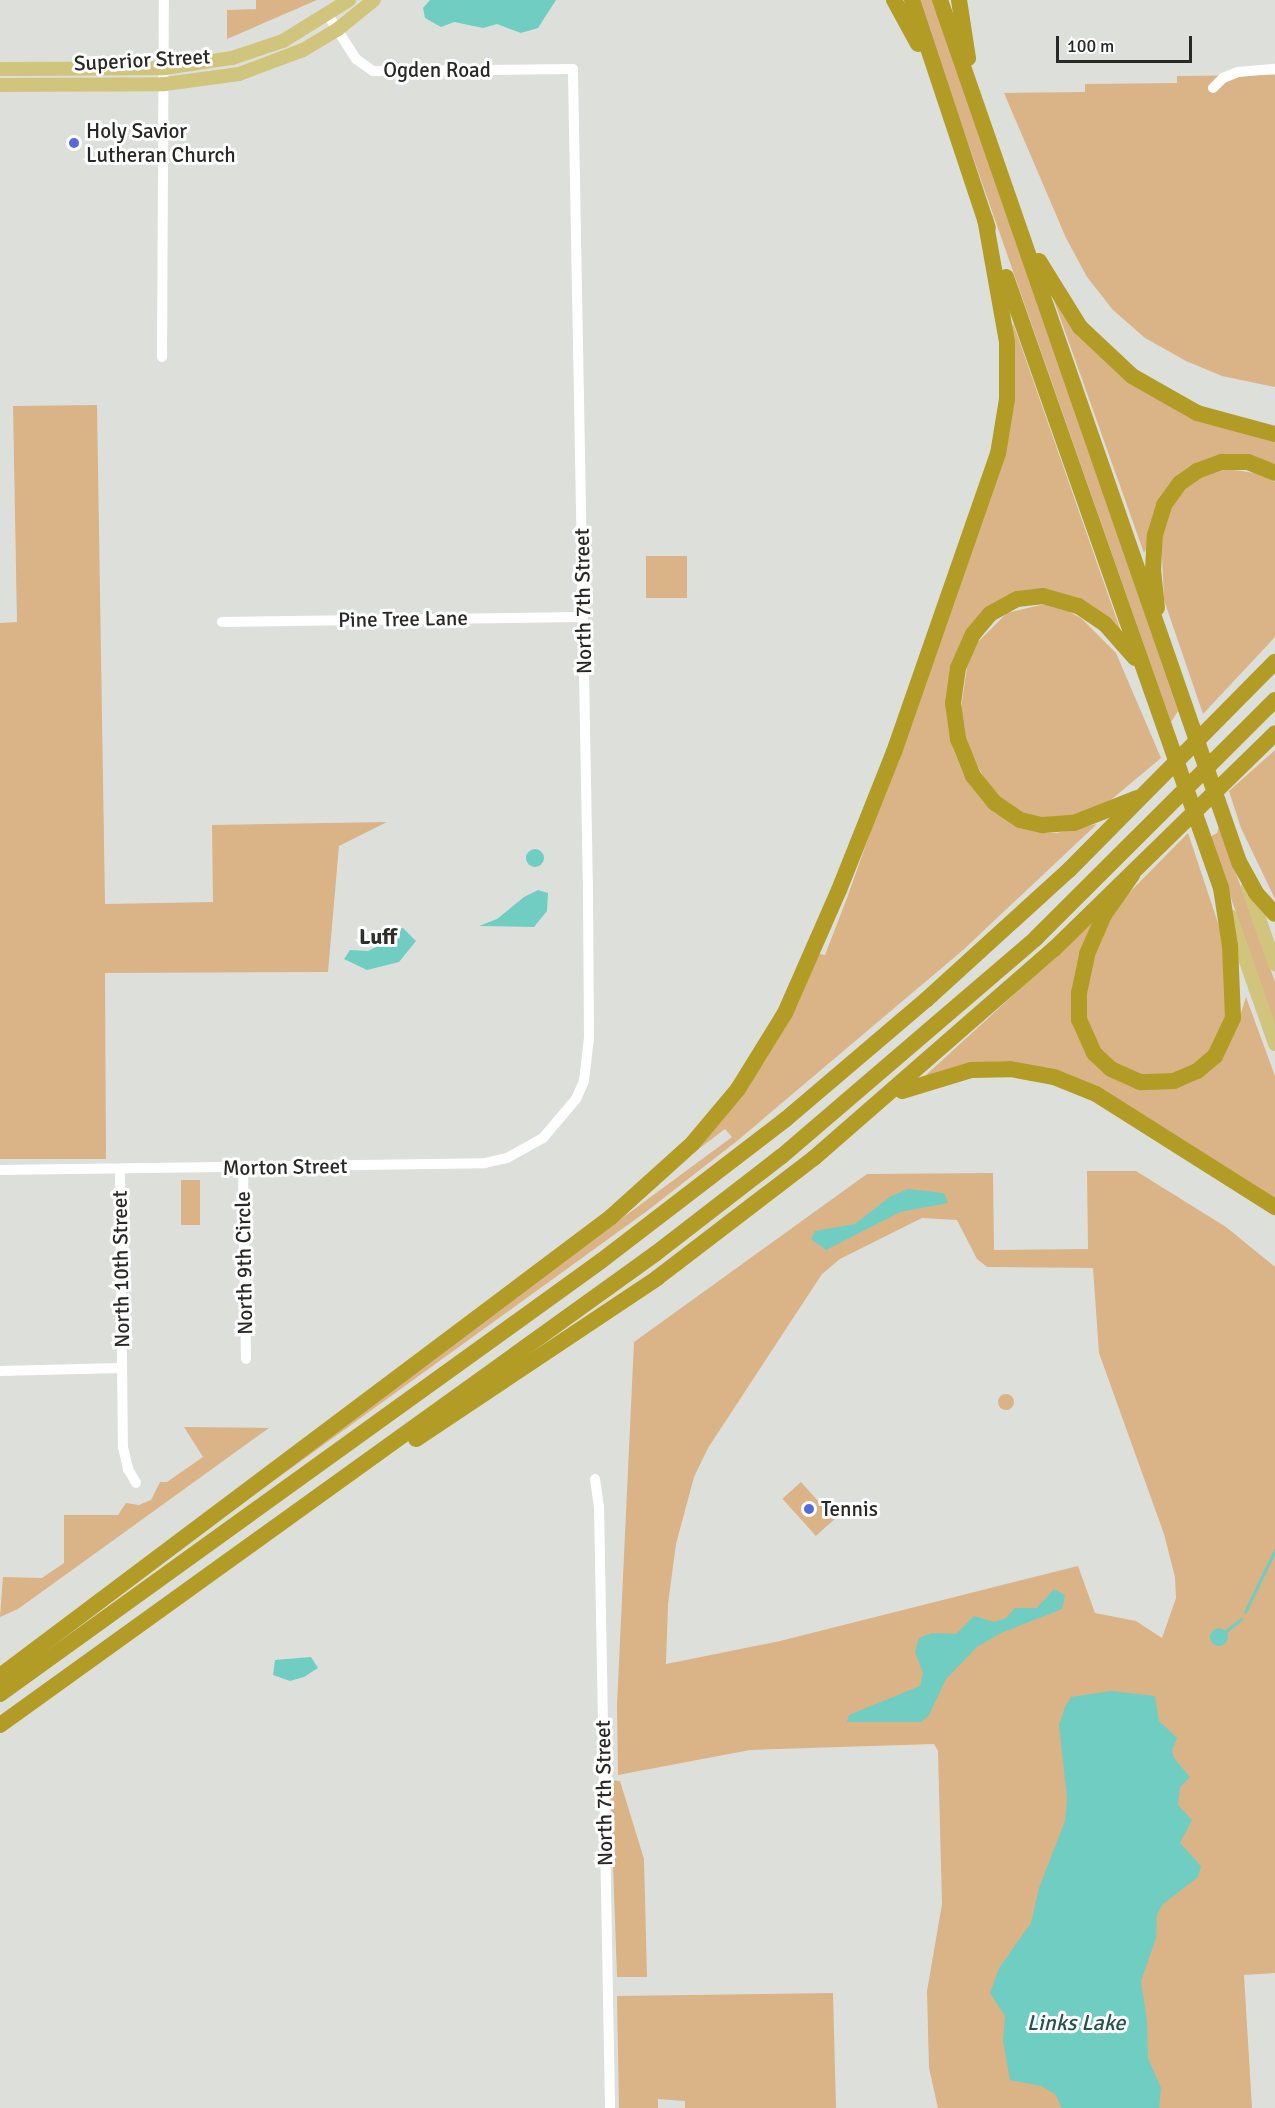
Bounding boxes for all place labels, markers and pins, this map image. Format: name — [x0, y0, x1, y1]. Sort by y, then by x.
place label: Holy Savior Lutheran Church — [86, 118, 236, 168]
marker: Holy Savior Lutheran Church — [67, 136, 81, 150]
place label: Tennis — [821, 1496, 878, 1522]
marker: Tennis — [802, 1502, 816, 1516]

